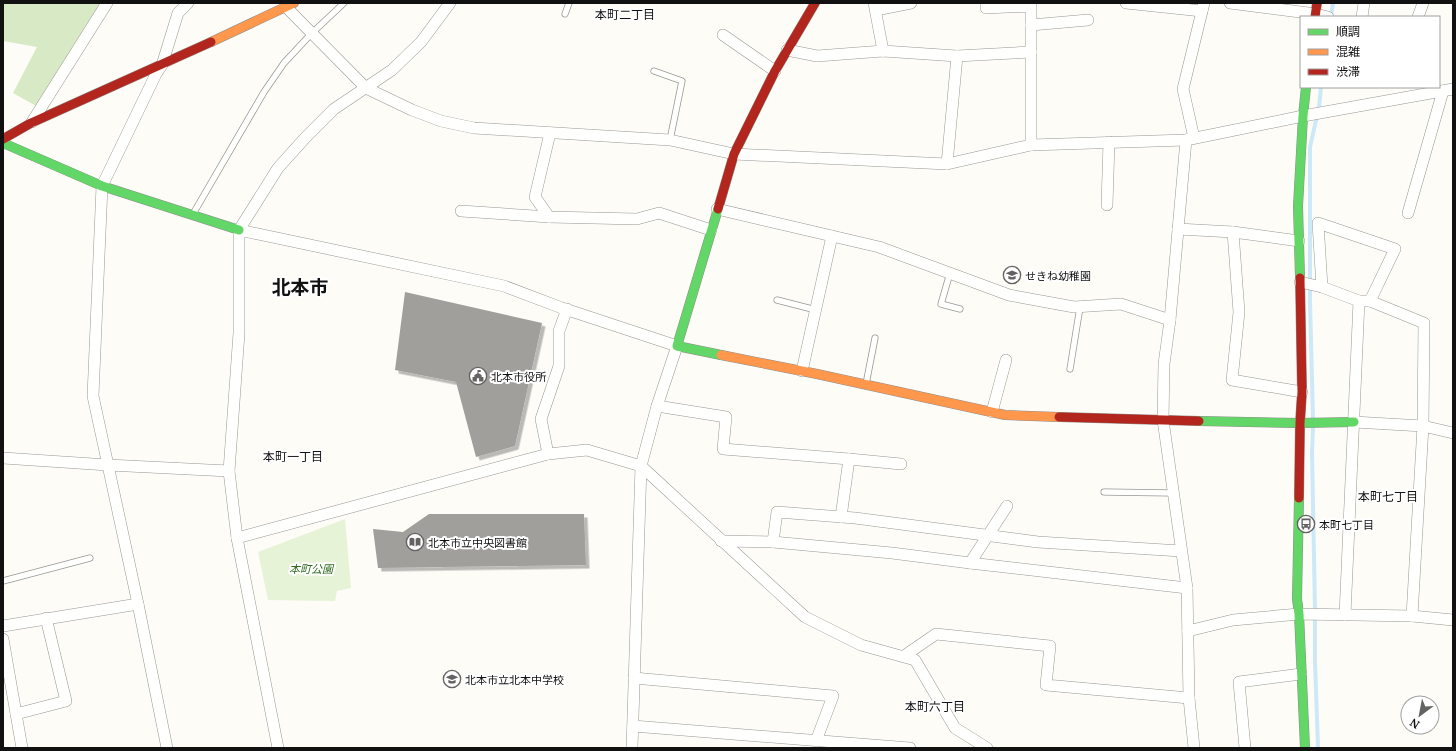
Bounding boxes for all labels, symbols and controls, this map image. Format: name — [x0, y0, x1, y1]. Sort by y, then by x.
district label: 本町二丁目 — [595, 6, 655, 23]
legend — [1300, 16, 1440, 88]
text: 順調 — [1336, 23, 1360, 40]
text: 混雑 — [1336, 43, 1360, 60]
text: 渋滞 — [1336, 63, 1360, 80]
school or university icon: せきね幼稚園 — [1002, 265, 1022, 285]
place label: せきね幼稚園 — [1025, 268, 1091, 283]
district label: 北本市 — [271, 274, 329, 300]
public building icon: 北本市役所 — [468, 366, 488, 386]
place label: 北本市役所 — [491, 369, 547, 384]
district label: 本町一丁目 — [263, 448, 323, 465]
district label: 本町七丁目 — [1358, 488, 1418, 505]
bus stop icon: 本町七丁目 — [1296, 514, 1316, 534]
place label: 本町七丁目 — [1319, 517, 1374, 532]
library icon: 北本市立中央図書館 — [405, 532, 425, 552]
place label: 北本市立中央図書館 — [428, 535, 527, 550]
park label: 本町公園 — [289, 561, 335, 576]
school or university icon: 北本市立北本中学校 — [442, 669, 462, 689]
place label: 北本市立北本中学校 — [465, 672, 564, 687]
north arrow — [1400, 695, 1440, 735]
district label: 本町六丁目 — [905, 698, 965, 715]
text: N — [1407, 715, 1422, 733]

